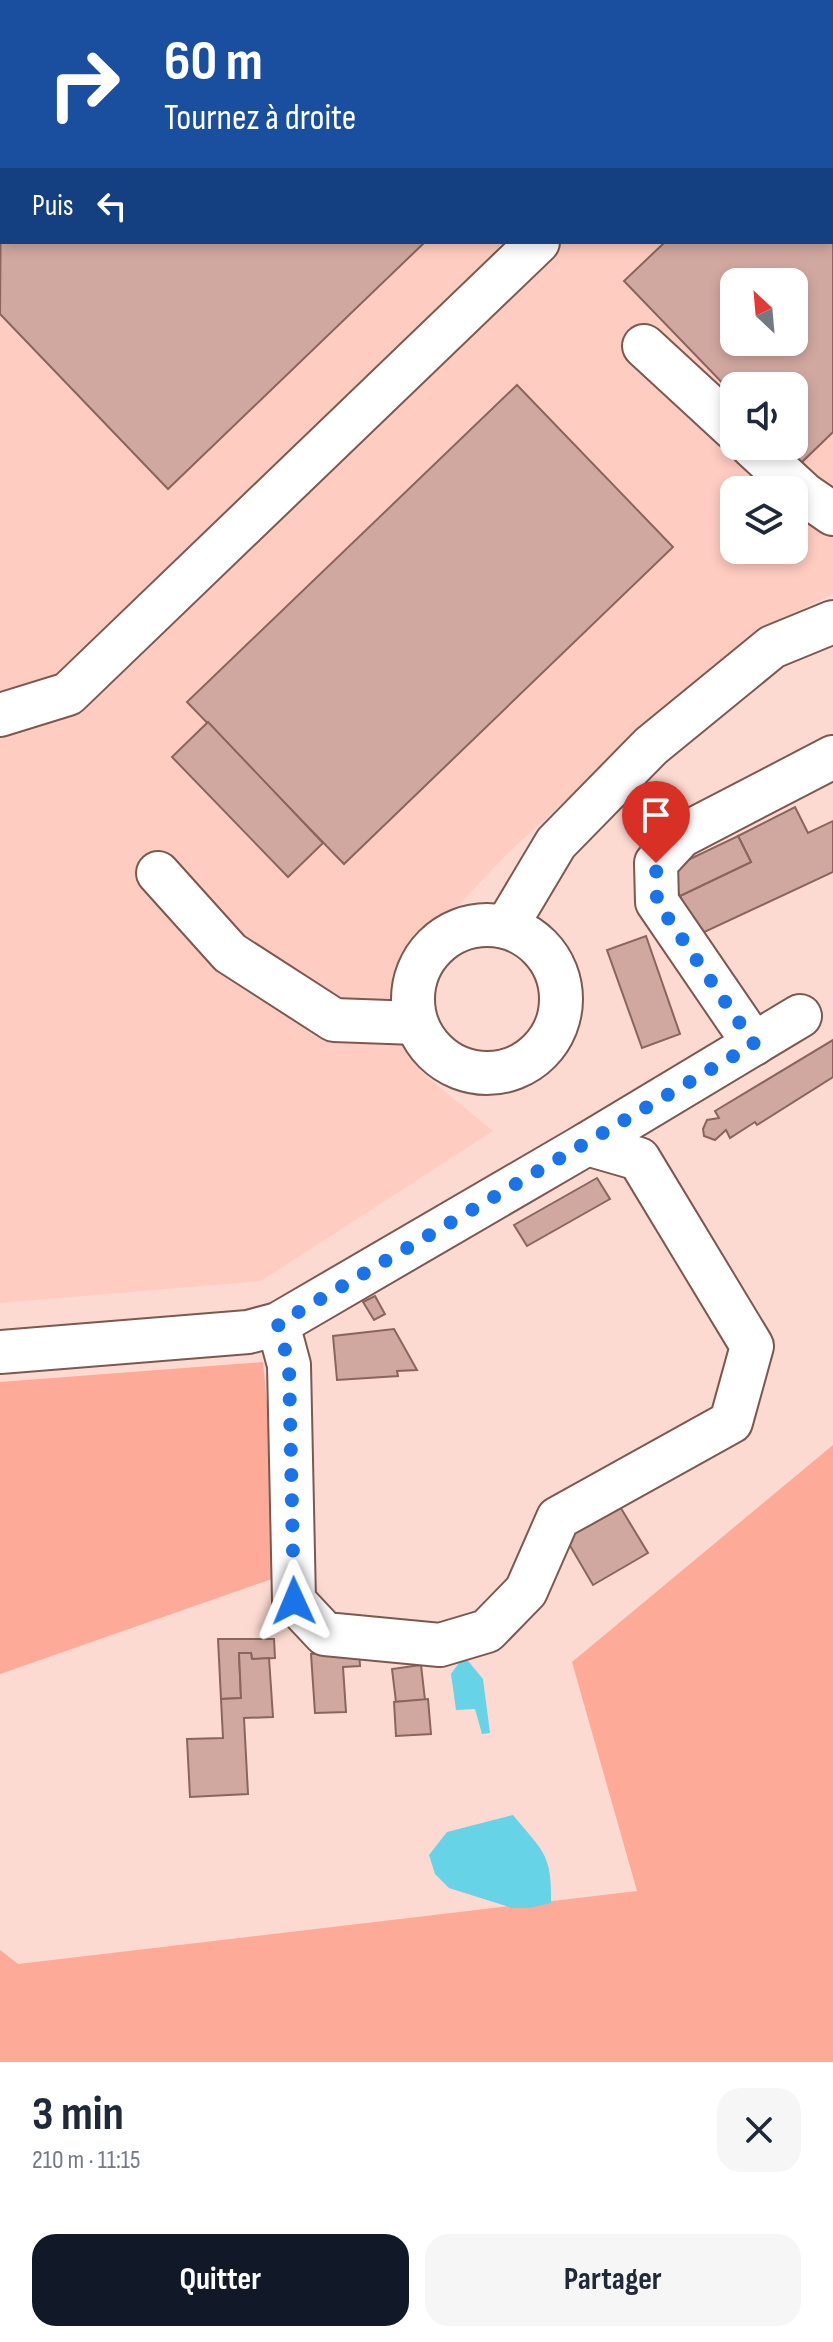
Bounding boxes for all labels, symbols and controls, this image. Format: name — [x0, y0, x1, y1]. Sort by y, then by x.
text: 60 m — [164, 29, 263, 96]
icon: right — [32, 32, 136, 136]
text: Tournez à droite — [164, 97, 356, 140]
icon: left — [90, 184, 134, 228]
text: Puis — [32, 188, 74, 224]
north arrow — [720, 268, 808, 356]
map controls — [720, 268, 808, 564]
button: sound — [720, 372, 808, 460]
button: layers — [720, 476, 808, 564]
pin — [622, 781, 690, 863]
icon: arrive — [634, 793, 678, 837]
position arrow — [252, 1559, 336, 1643]
text: 3 min — [32, 2086, 124, 2143]
button: close — [717, 2088, 801, 2172]
text: 210 m · 11:15 — [32, 2145, 140, 2176]
button: Quitter — [32, 2234, 409, 2326]
button: Partager — [425, 2234, 801, 2326]

